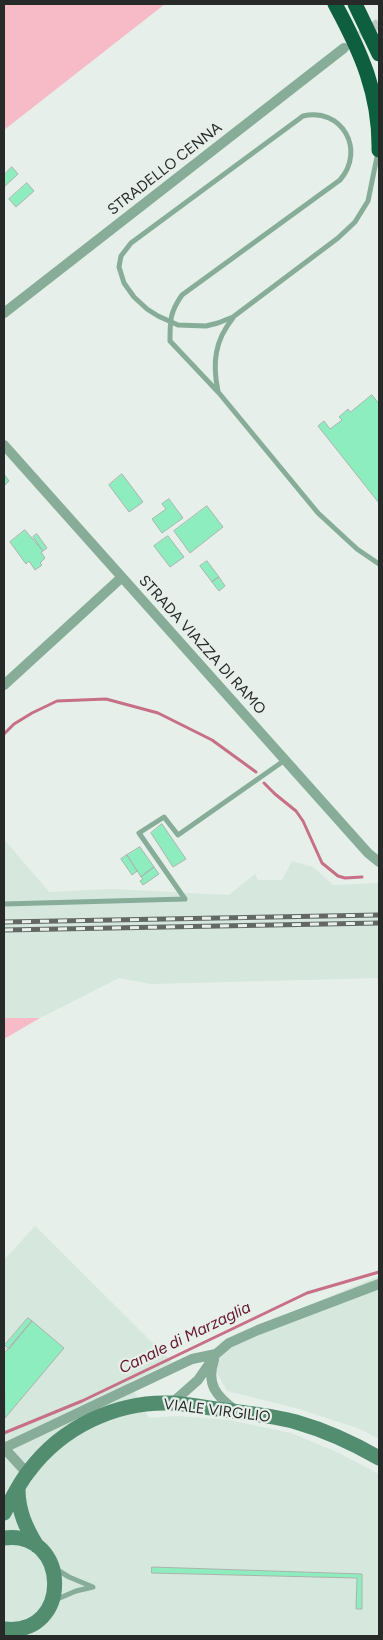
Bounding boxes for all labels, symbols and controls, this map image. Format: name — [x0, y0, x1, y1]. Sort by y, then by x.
street label: STRADELLO CENNA — [104, 119, 226, 219]
street label: STRADA VIAZZA DI RAMO — [135, 572, 269, 718]
water label: Canale di Marzaglia — [116, 1298, 254, 1378]
street label: VIALE VIRGILIO — [163, 1396, 271, 1426]

